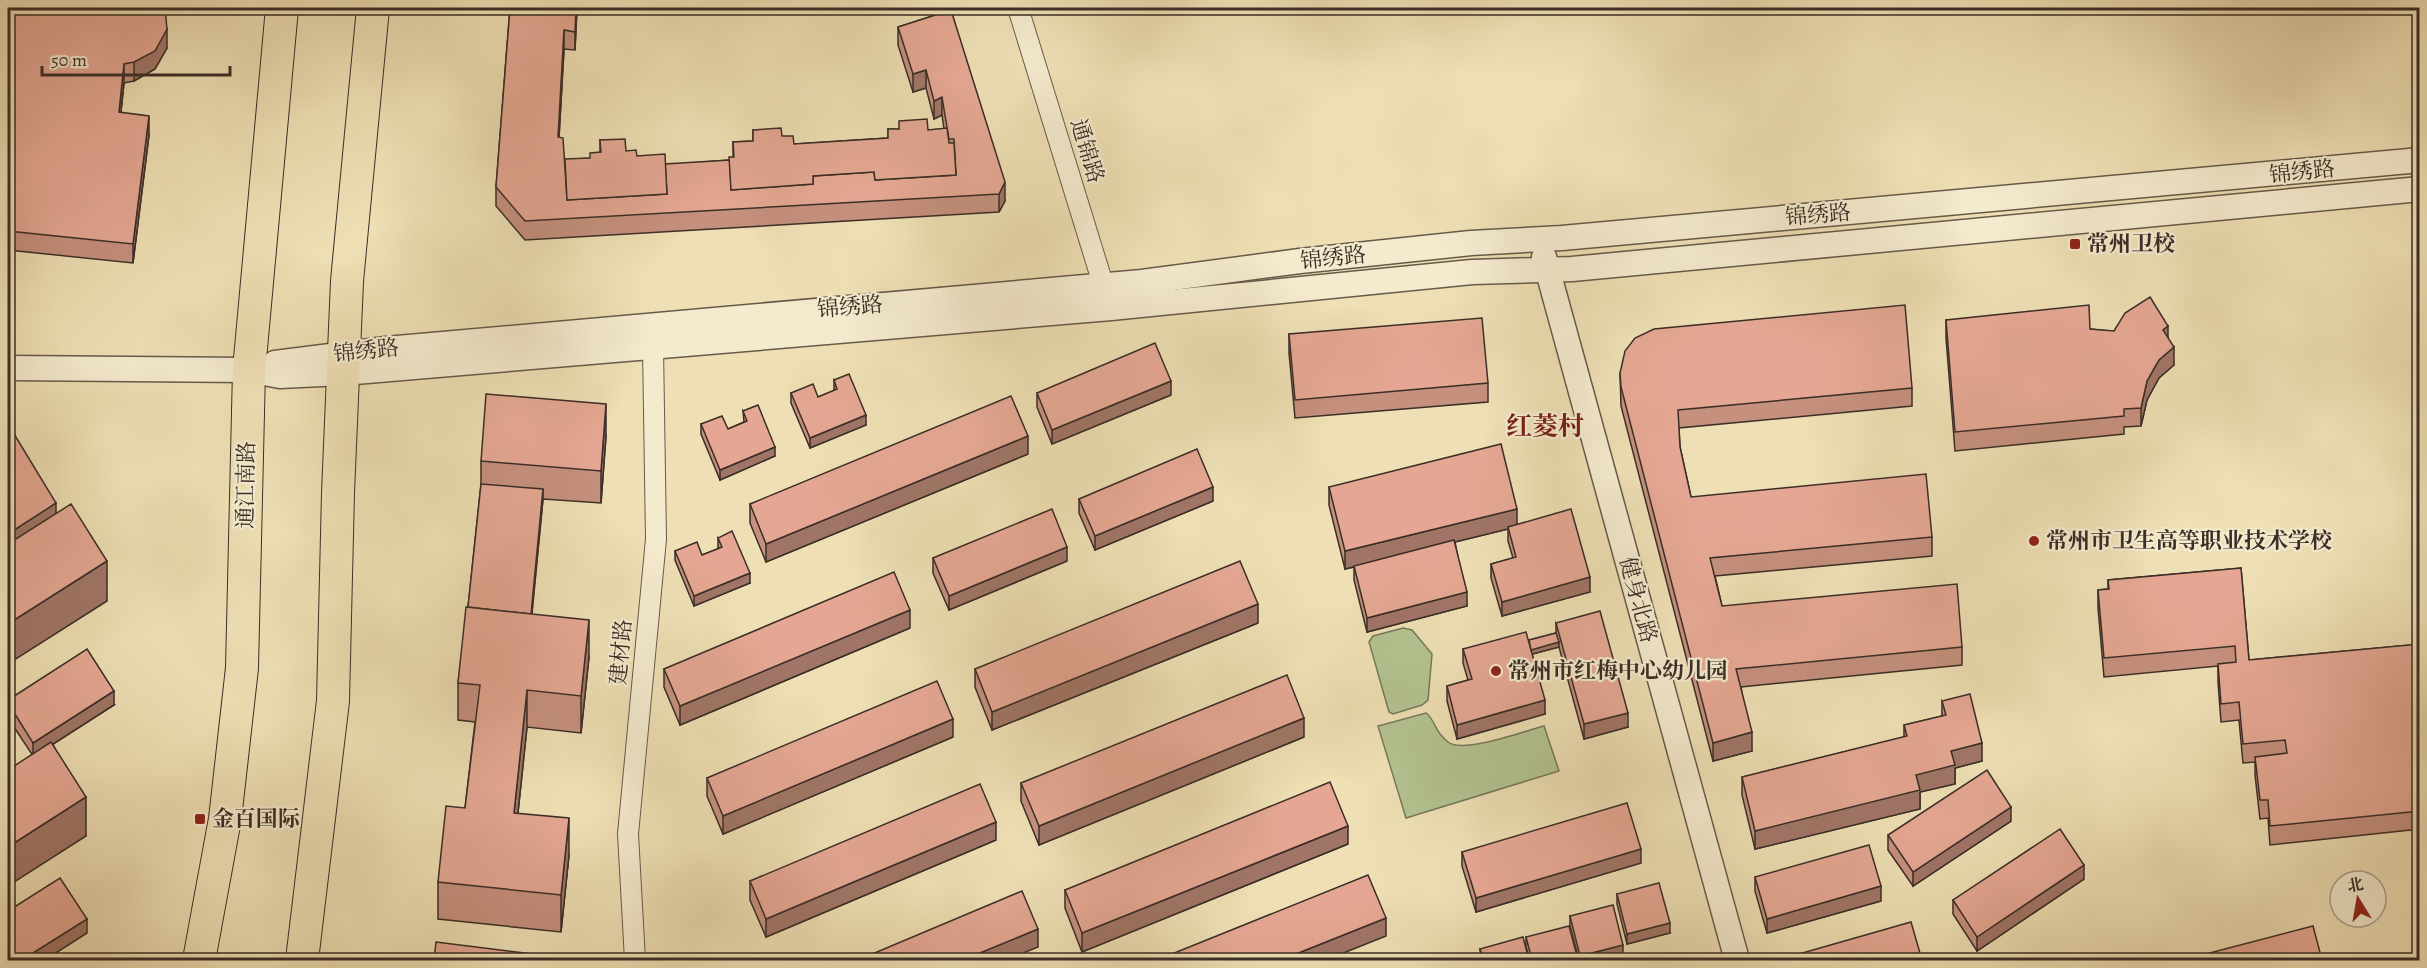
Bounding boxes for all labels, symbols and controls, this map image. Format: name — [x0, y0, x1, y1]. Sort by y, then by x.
scale bar — [42, 39, 230, 77]
text: 50 m — [51, 48, 87, 72]
street label: 通锦路 — [1063, 115, 1111, 187]
street label: 锦绣路 — [2268, 154, 2336, 190]
street label: 锦绣路 — [1784, 197, 1852, 233]
place label: 常州卫校 — [2087, 229, 2175, 259]
marker: 常州卫校 — [2068, 237, 2082, 251]
street label: 锦绣路 — [1299, 240, 1367, 276]
street label: 锦绣路 — [816, 289, 884, 325]
street label: 锦绣路 — [332, 333, 400, 369]
district label: 红菱村 — [1506, 409, 1584, 444]
street label: 通江南路 — [230, 441, 262, 529]
place label: 常州市卫生高等职业技术学校 — [2046, 526, 2332, 556]
marker: 常州市卫生高等职业技术学校 — [2027, 534, 2041, 548]
street label: 健身北路 — [1612, 554, 1664, 646]
street label: 建材路 — [603, 618, 639, 686]
place label: 常州市红梅中心幼儿园 — [1508, 656, 1728, 686]
marker: 常州市红梅中心幼儿园 — [1489, 664, 1503, 678]
place label: 金百国际 — [212, 804, 300, 834]
marker: 金百国际 — [193, 812, 207, 826]
north arrow — [2328, 869, 2388, 929]
text: 北 — [2345, 873, 2365, 898]

